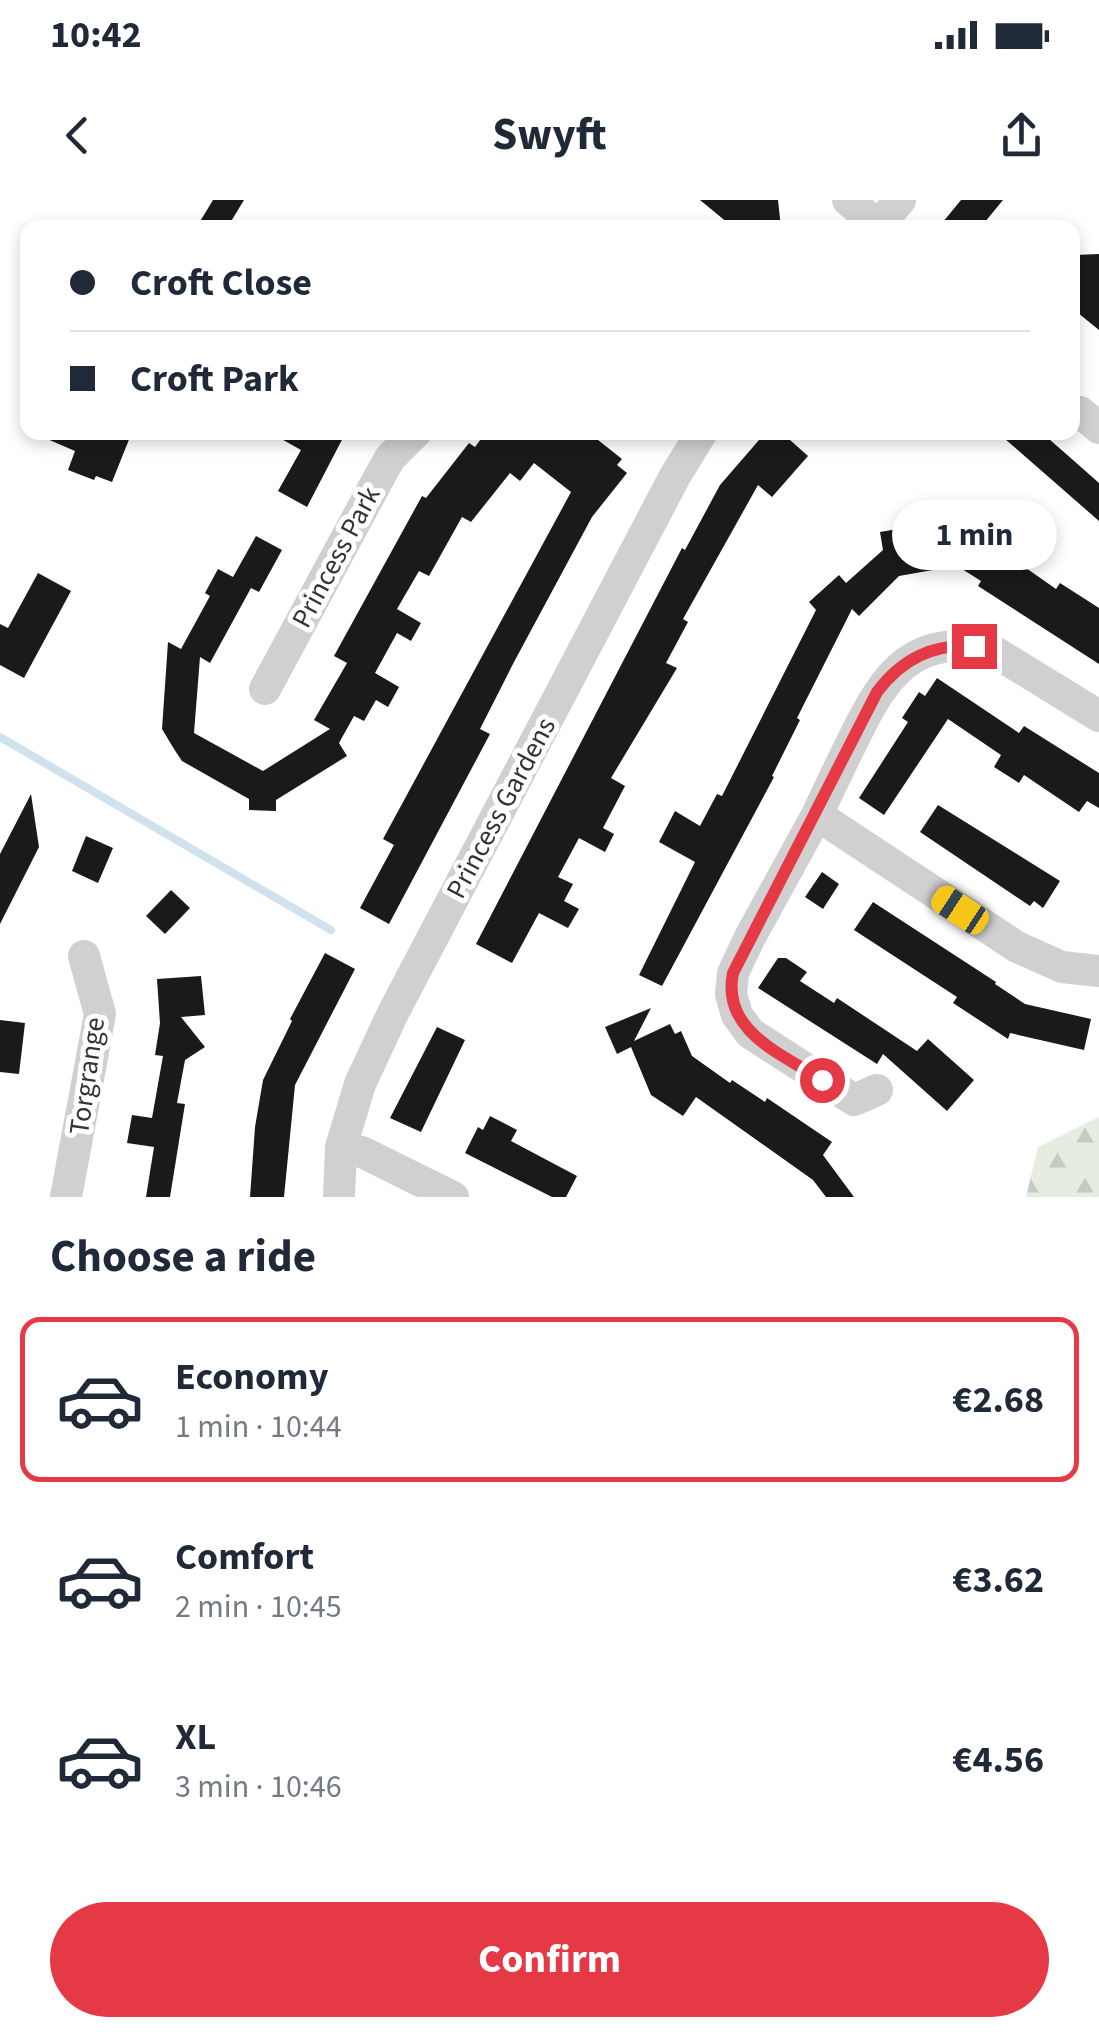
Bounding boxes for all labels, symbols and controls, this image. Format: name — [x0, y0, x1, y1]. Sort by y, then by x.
text: 10:42 — [50, 8, 142, 62]
text: Swyft — [492, 103, 607, 167]
icon: back — [50, 108, 105, 163]
icon: share — [994, 108, 1049, 163]
text: Croft Close — [130, 256, 312, 310]
text: Croft Park — [130, 352, 299, 406]
street label: Princess Park — [282, 479, 390, 635]
callout: 1 min — [892, 501, 1056, 571]
text: 1 min — [936, 512, 1013, 558]
route end — [952, 624, 997, 669]
street label: Princess Gardens — [436, 710, 566, 906]
car — [927, 881, 993, 939]
street label: Torgrange — [59, 1015, 115, 1137]
route start — [800, 1058, 845, 1103]
text: Choose a ride — [50, 1225, 316, 1289]
text: Economy — [175, 1350, 328, 1404]
icon: car — [55, 1355, 145, 1445]
text: €2.68 — [952, 1373, 1044, 1427]
text: 1 min · 10:44 — [175, 1404, 342, 1450]
text: Comfort — [175, 1530, 314, 1584]
icon: car — [55, 1535, 145, 1625]
text: €3.62 — [952, 1553, 1044, 1607]
text: 2 min · 10:45 — [175, 1584, 342, 1630]
text: XL — [175, 1710, 216, 1764]
icon: car — [55, 1715, 145, 1805]
text: €4.56 — [952, 1733, 1044, 1787]
text: 3 min · 10:46 — [175, 1764, 342, 1810]
button: Confirm — [50, 1902, 1049, 2017]

